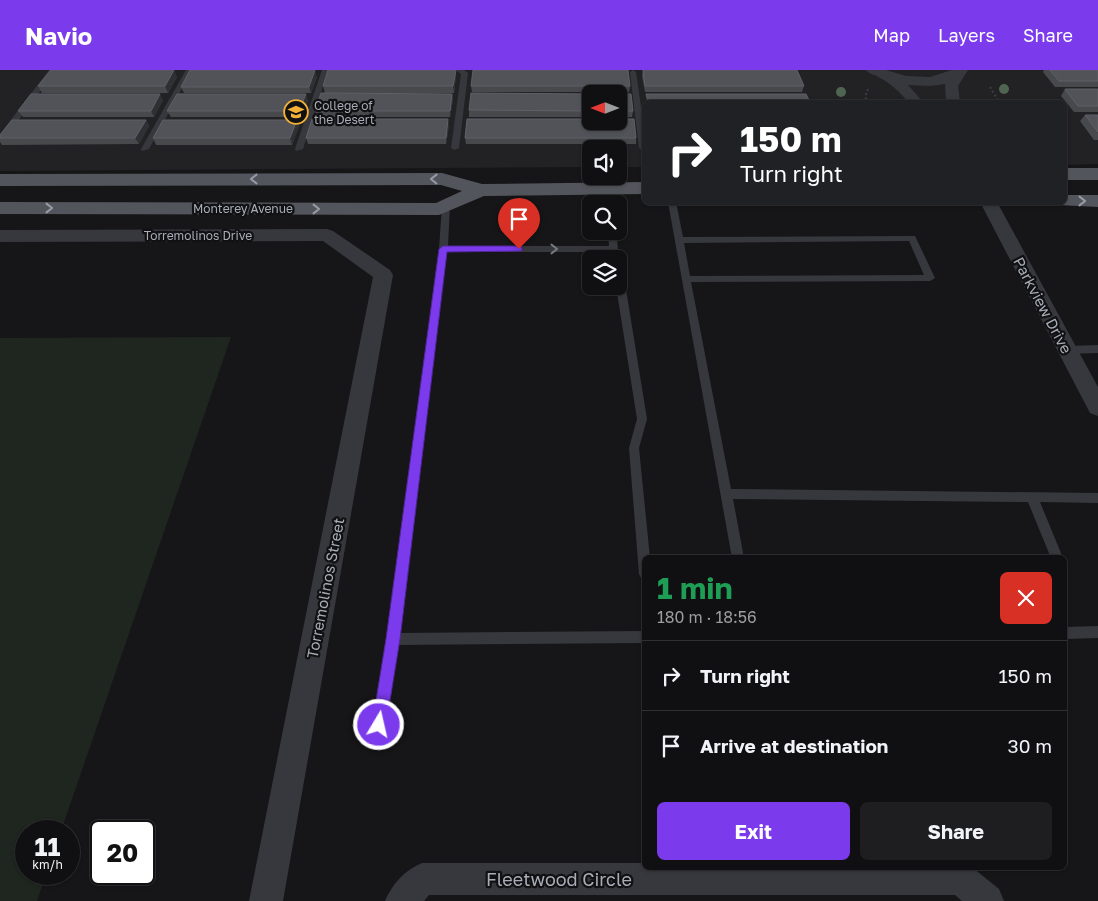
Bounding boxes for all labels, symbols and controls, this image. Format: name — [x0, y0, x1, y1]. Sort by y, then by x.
text: Navio — [25, 21, 92, 50]
text: Map — [873, 24, 910, 46]
text: Layers — [938, 24, 995, 46]
text: Share — [1023, 24, 1073, 46]
north arrow — [582, 85, 628, 130]
map controls — [582, 85, 627, 295]
place label: College of the Desert — [314, 98, 375, 127]
school or university icon: College of the Desert — [283, 99, 309, 125]
text: 150 m — [740, 118, 842, 160]
icon: right — [657, 120, 722, 185]
button: sound — [582, 140, 627, 185]
text: Turn right — [740, 160, 843, 187]
one-way arrow — [250, 174, 258, 184]
one-way arrow — [430, 174, 438, 185]
button: search — [582, 195, 627, 240]
one-way arrow — [1078, 196, 1086, 206]
pin — [498, 198, 540, 249]
street label: Monterey Avenue — [193, 201, 293, 216]
one-way arrow — [45, 203, 53, 213]
one-way arrow — [312, 204, 320, 214]
icon: arrive — [505, 205, 533, 233]
street label: Torremolinos Drive — [144, 228, 252, 243]
one-way arrow — [550, 244, 558, 254]
button: layers — [582, 250, 627, 295]
street label: Parkview Drive — [1010, 254, 1076, 357]
street label: Torremolinos Street — [303, 516, 347, 660]
text: 1 min — [657, 570, 733, 606]
button: close — [1000, 572, 1052, 624]
text: 180 m · 18:56 — [657, 607, 757, 627]
icon: right — [657, 662, 685, 690]
text: Turn right — [700, 664, 790, 687]
text: 150 m — [998, 664, 1052, 687]
position arrow — [352, 698, 404, 750]
icon: arrive — [657, 732, 685, 760]
text: Arrive at destination — [700, 734, 888, 757]
text: 30 m — [1008, 734, 1052, 757]
button: Exit — [657, 802, 850, 860]
button: Share — [860, 802, 1052, 860]
speed limit sign: 20 — [90, 820, 155, 885]
text: 11 — [35, 831, 60, 862]
text: km/h — [32, 857, 63, 872]
street label: Fleetwood Circle — [486, 868, 632, 890]

